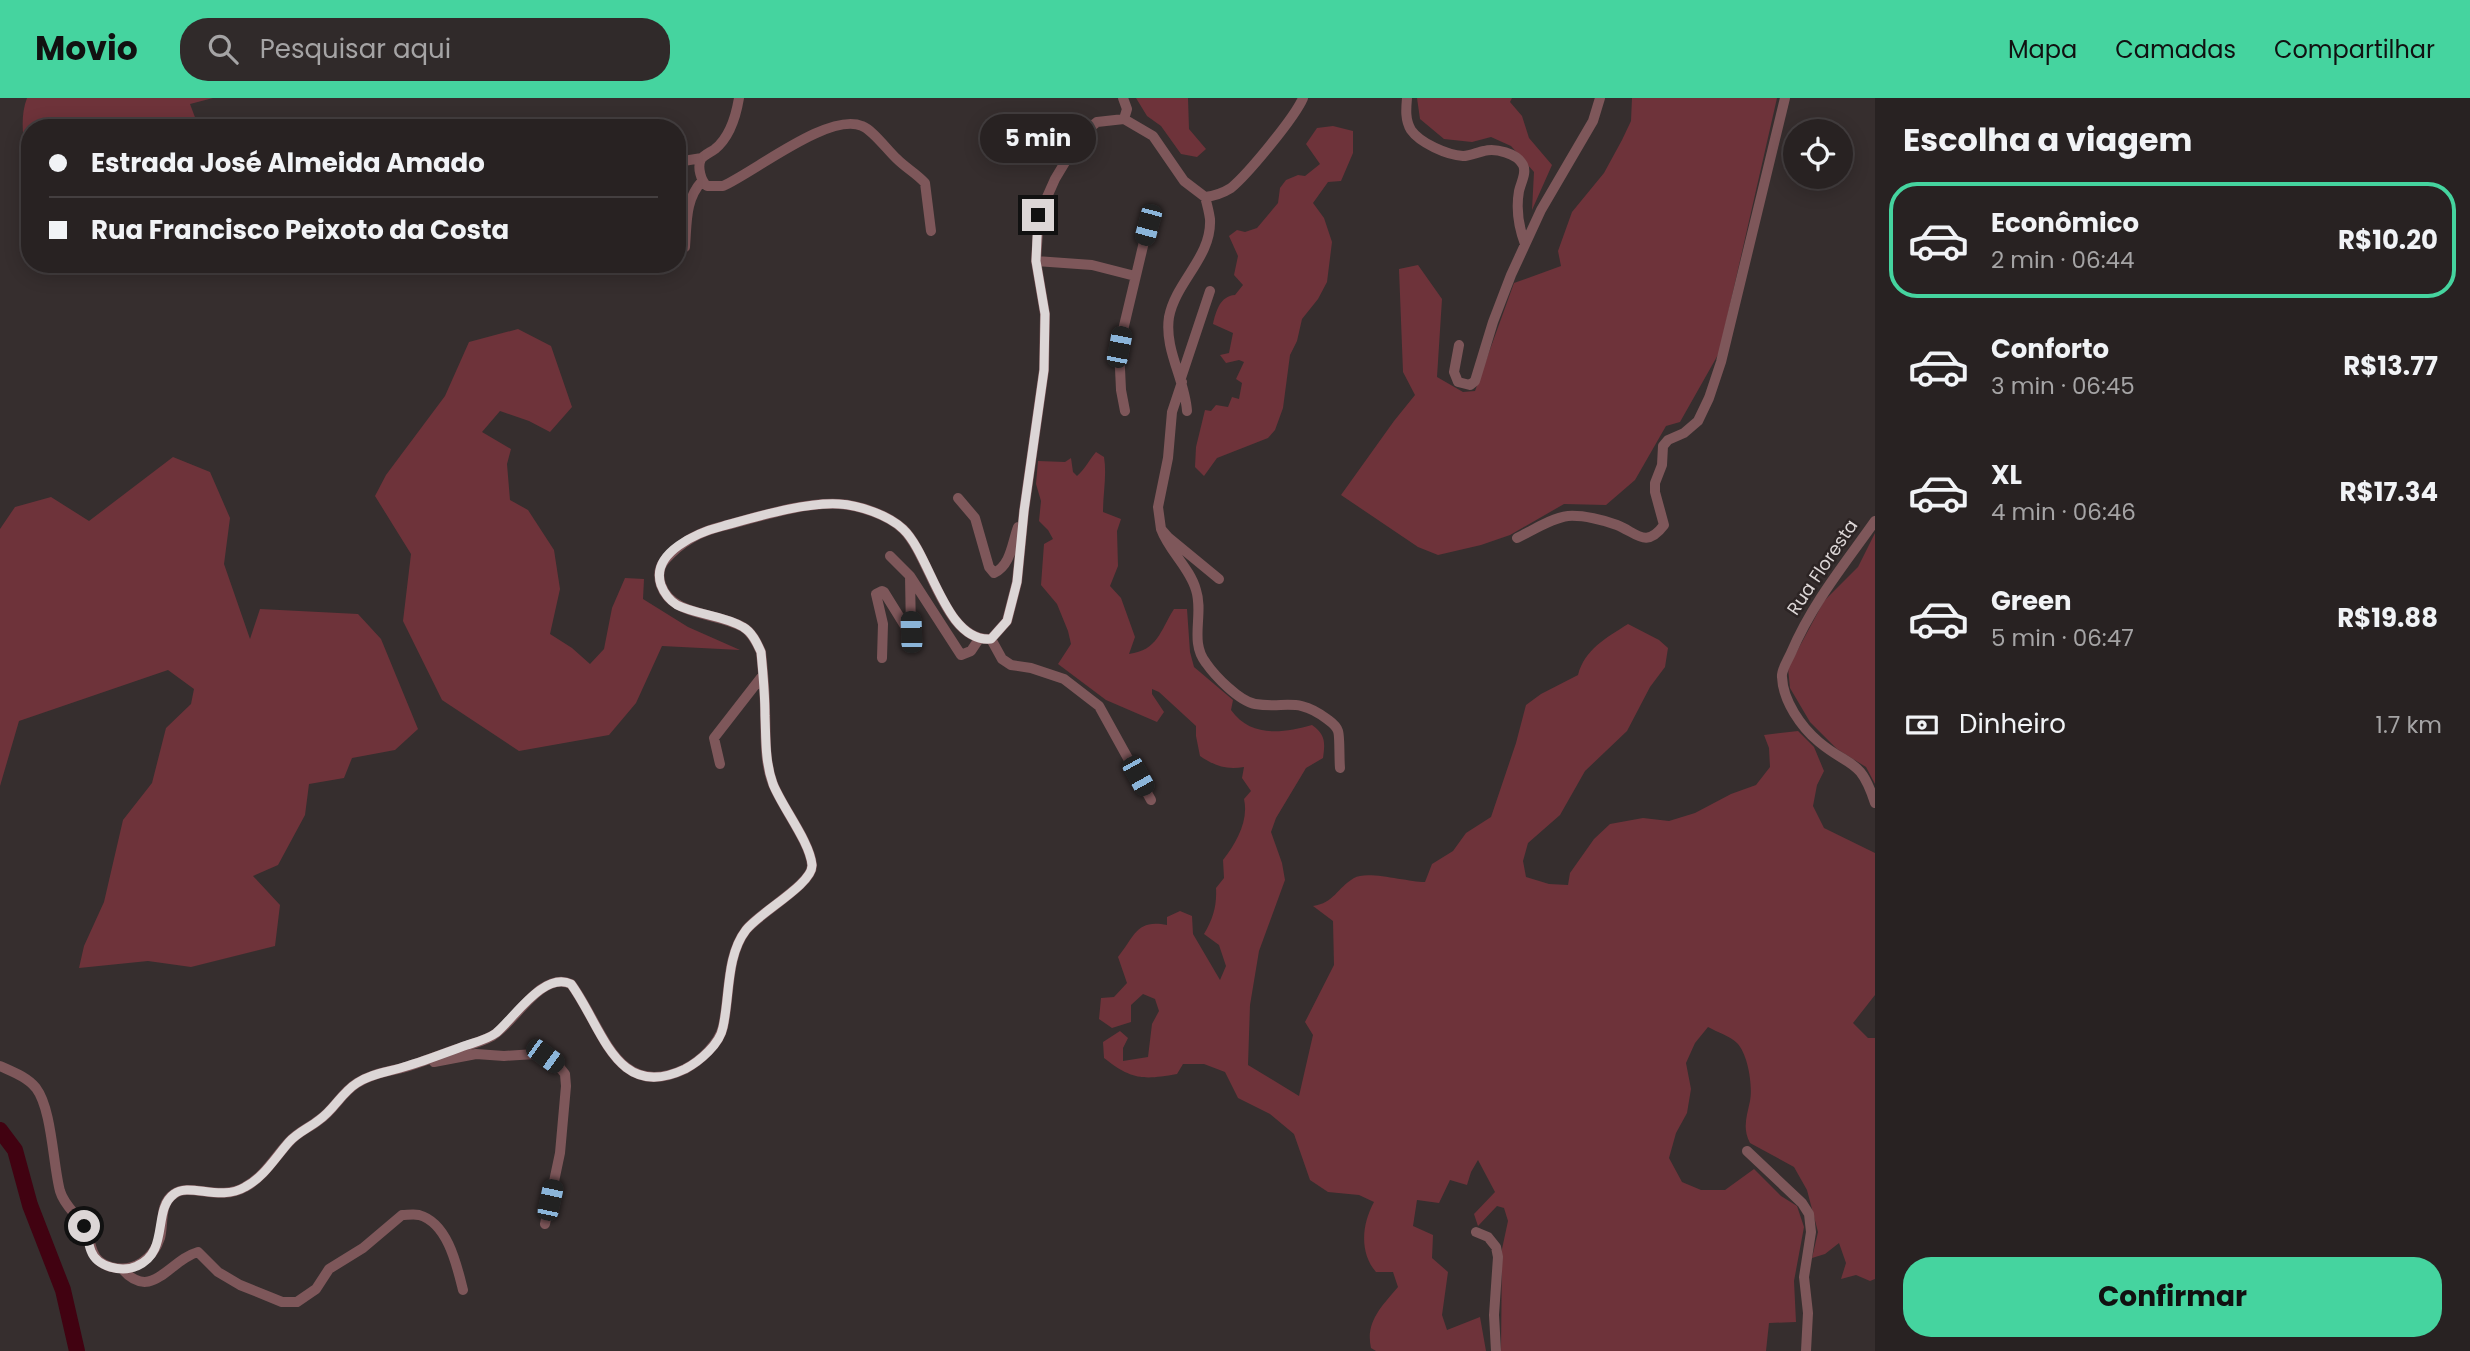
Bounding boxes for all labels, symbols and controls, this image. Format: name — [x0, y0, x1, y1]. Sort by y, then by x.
search box — [180, 18, 670, 81]
text: Movio — [35, 25, 138, 72]
icon: search — [204, 30, 242, 68]
text: Pesquisar aqui — [260, 31, 451, 67]
text: Mapa — [2008, 33, 2077, 66]
text: Camadas — [2115, 33, 2236, 66]
text: Compartilhar — [2274, 33, 2435, 66]
callout: 5 min — [980, 114, 1096, 162]
text: Escolha a viagem — [1903, 117, 2192, 162]
map controls — [1783, 119, 1853, 189]
button: locate — [1783, 119, 1853, 189]
text: 5 min — [1005, 122, 1071, 154]
text: Estrada José Almeida Amado — [91, 145, 485, 181]
route end — [1022, 199, 1054, 231]
car — [1133, 202, 1164, 248]
text: Econômico — [1991, 205, 2139, 241]
icon: car — [1907, 209, 1970, 272]
text: Rua Francisco Peixoto da Costa — [91, 212, 509, 248]
text: R$10.20 — [2338, 222, 2438, 258]
text: 2 min · 06:44 — [1991, 244, 2134, 276]
car — [1105, 324, 1134, 370]
text: Conforto — [1991, 331, 2109, 367]
icon: car — [1907, 335, 1970, 398]
text: R$13.77 — [2343, 348, 2438, 384]
text: 3 min · 06:45 — [1991, 370, 2135, 402]
text: XL — [1991, 457, 2022, 493]
icon: car — [1907, 461, 1970, 524]
text: R$17.34 — [2340, 474, 2438, 510]
text: 4 min · 06:46 — [1991, 496, 2136, 528]
street label: Rua Floresta — [1781, 514, 1863, 620]
text: Green — [1991, 583, 2072, 619]
icon: car — [1907, 587, 1970, 650]
text: R$19.88 — [2337, 600, 2438, 636]
car — [900, 611, 923, 653]
text: 5 min · 06:47 — [1991, 622, 2134, 654]
icon: cash — [1903, 706, 1941, 744]
text: Dinheiro — [1959, 706, 2066, 742]
text: 1.7 km — [2376, 709, 2442, 741]
car — [1119, 753, 1158, 799]
car — [522, 1035, 569, 1077]
car — [536, 1177, 565, 1223]
route start — [68, 1210, 100, 1242]
button: Confirmar — [1903, 1257, 2442, 1337]

